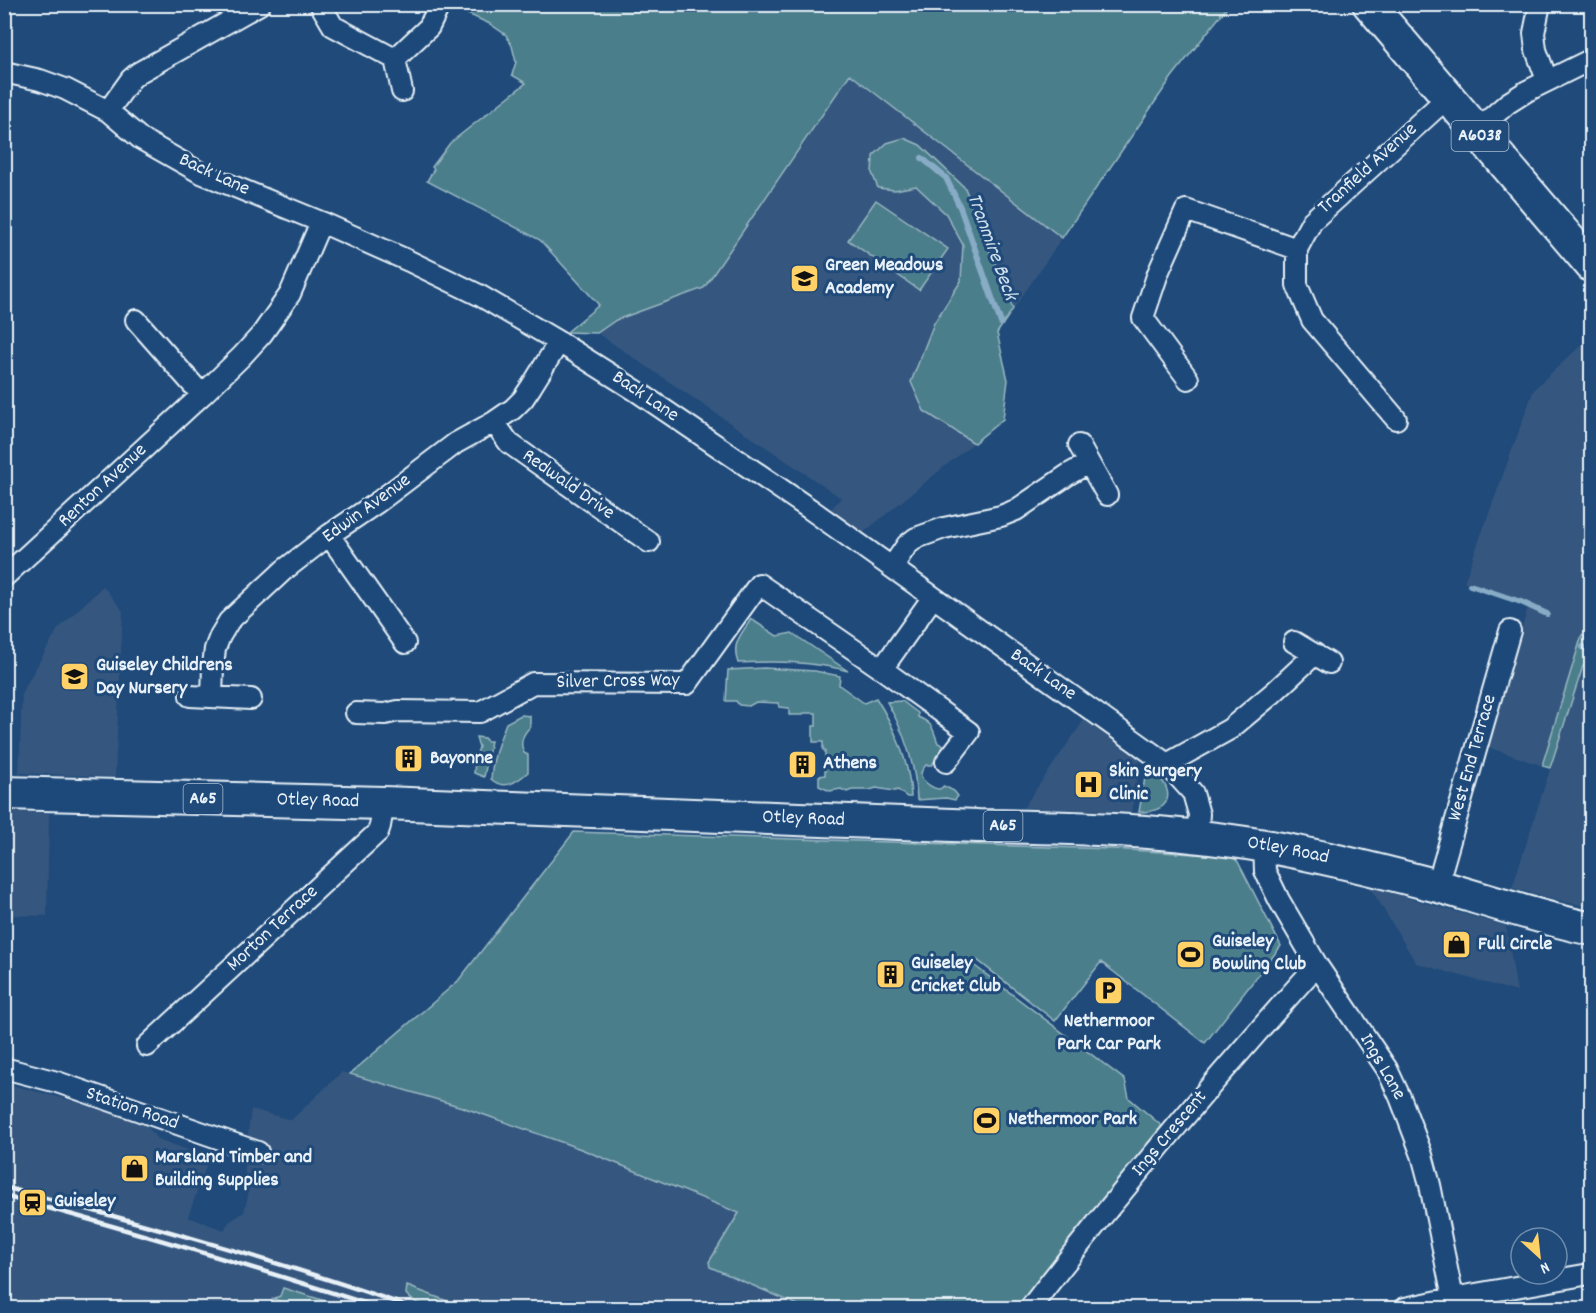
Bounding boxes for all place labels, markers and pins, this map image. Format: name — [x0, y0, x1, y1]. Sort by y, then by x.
place label: Green Meadows Academy — [825, 252, 943, 303]
school or university icon: Green Meadows Academy — [788, 262, 820, 294]
place label: Guiseley Childrens Day Nursery — [96, 652, 233, 703]
school or university icon: Guiseley Childrens Day Nursery — [59, 661, 91, 693]
building icon: Bayonne — [393, 743, 425, 775]
place label: Bayonne — [430, 745, 493, 773]
building icon: Athens — [786, 748, 818, 780]
place label: Athens — [823, 750, 877, 778]
place label: Skin Surgery Clinic — [1109, 758, 1202, 809]
hospital icon: Skin Surgery Clinic — [1072, 768, 1104, 800]
place label: Guiseley Bowling Club — [1212, 928, 1307, 979]
shop icon: Full Circle — [1441, 929, 1473, 961]
place label: Full Circle — [1478, 931, 1552, 959]
sports icon: Guiseley Bowling Club — [1175, 938, 1207, 970]
place label: Guiseley Cricket Club — [911, 950, 1001, 1001]
building icon: Guiseley Cricket Club — [874, 959, 906, 991]
parking icon: Nethermoor Park Car Park — [1093, 975, 1125, 1007]
place label: Nethermoor Park Car Park — [1057, 1008, 1161, 1059]
sports icon: Nethermoor Park — [971, 1104, 1003, 1136]
place label: Nethermoor Park — [1008, 1106, 1137, 1134]
place label: Marsland Timber and Building Supplies — [155, 1144, 312, 1195]
shop icon: Marsland Timber and Building Supplies — [118, 1153, 150, 1185]
station icon: Guiseley — [17, 1186, 49, 1218]
place label: Guiseley — [54, 1188, 116, 1216]

